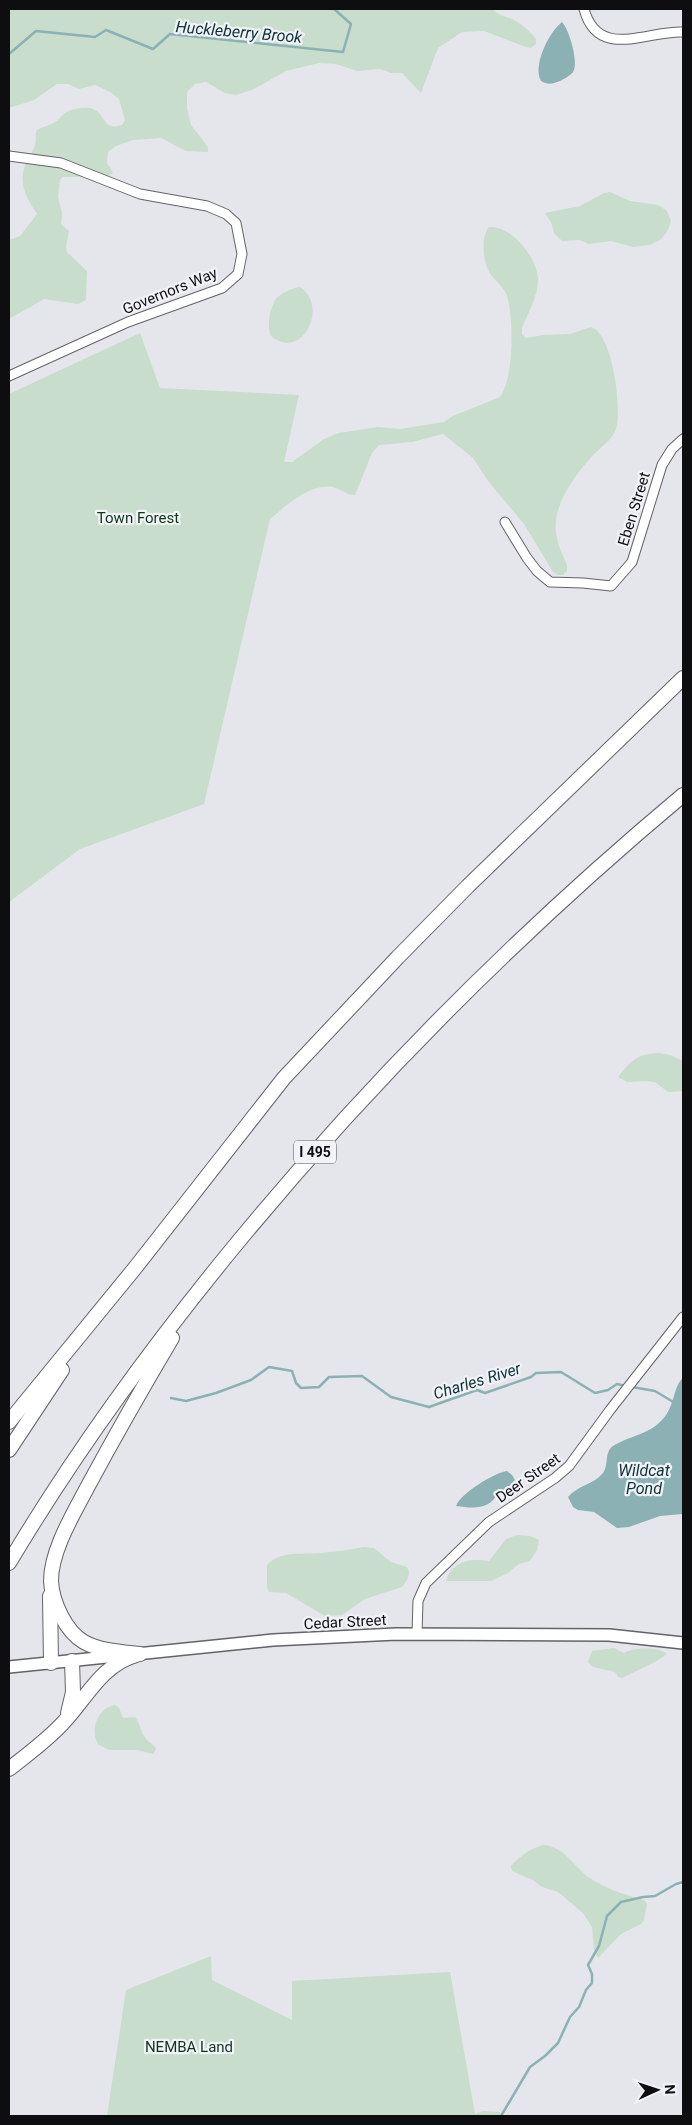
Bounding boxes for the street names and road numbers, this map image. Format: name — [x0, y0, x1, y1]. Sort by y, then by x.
street label: Governors Way — [120, 264, 220, 318]
street label: Eben Street — [614, 470, 654, 548]
road number: I 495 — [294, 1140, 336, 1164]
street label: Deer Street — [492, 1449, 564, 1507]
street label: Cedar Street — [303, 1611, 387, 1633]

